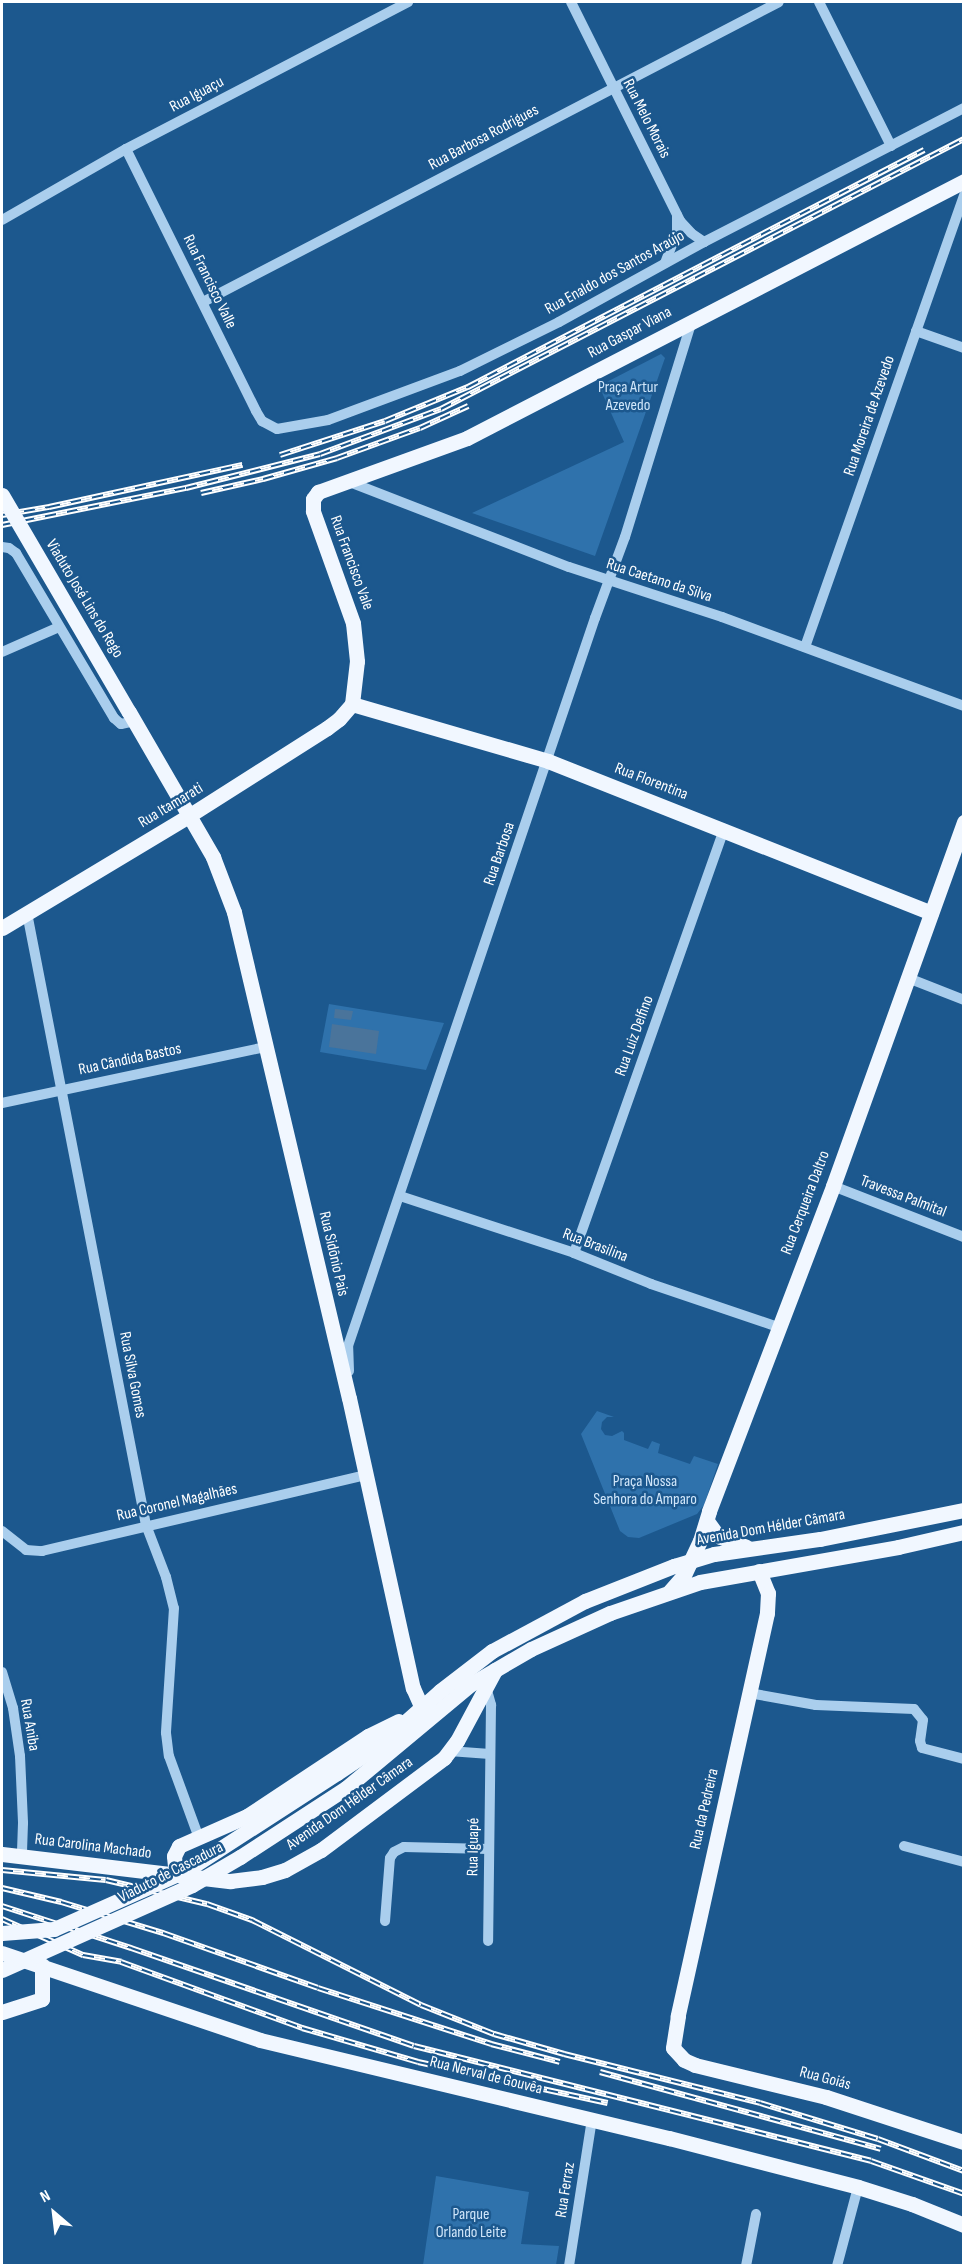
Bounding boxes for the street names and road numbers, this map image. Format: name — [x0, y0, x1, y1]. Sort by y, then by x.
street label: Rua Iguaçu — [167, 73, 227, 117]
street label: Rua Melo Morais — [618, 76, 674, 162]
street label: Rua Barbosa Rodrigues — [426, 101, 542, 175]
street label: Rua Enaldo dos Santos Araújo — [542, 227, 688, 319]
street label: Rua Francisco Valle — [178, 232, 240, 332]
street label: Rua Gaspar Viana — [585, 303, 675, 363]
street label: Rua Moreira de Azevedo — [840, 353, 900, 479]
street label: Rua Francisco Vale — [325, 513, 377, 613]
street label: Viaduto José Lins do Rego — [41, 536, 127, 662]
street label: Rua Caetano da Silva — [604, 555, 714, 607]
street label: Rua Florentina — [612, 759, 690, 805]
street label: Rua Itamarati — [135, 779, 207, 833]
street label: Rua Barbosa — [480, 820, 520, 888]
street label: Rua Luiz Delfino — [612, 993, 658, 1079]
street label: Rua Cândida Bastos — [77, 1040, 183, 1080]
street label: Rua Cerqueira Daltro — [777, 1148, 835, 1258]
street label: Travessa Palmital — [857, 1172, 949, 1222]
street label: Rua Sidônio Pais — [314, 1210, 352, 1298]
street label: Rua Brasilina — [560, 1225, 630, 1267]
street label: Rua Silva Gomes — [114, 1330, 150, 1420]
street label: Rua Coronel Magalhães — [115, 1480, 239, 1526]
street label: Avenida Dom Hélder Câmara — [695, 1506, 847, 1550]
street label: Rua Aniba — [15, 1697, 43, 1753]
street label: Avenida Dom Hélder Câmara — [283, 1753, 417, 1855]
street label: Rua da Pedreira — [686, 1767, 724, 1851]
street label: Rua Iguapé — [464, 1818, 484, 1876]
street label: Rua Carolina Machado — [33, 1830, 153, 1864]
street label: Viaduto de Cascadura — [115, 1838, 227, 1908]
street label: Rua Nerval de Gouvêa — [428, 2053, 544, 2099]
street label: Rua Goiás — [797, 2063, 853, 2095]
street label: Rua Ferraz — [552, 2161, 580, 2219]

